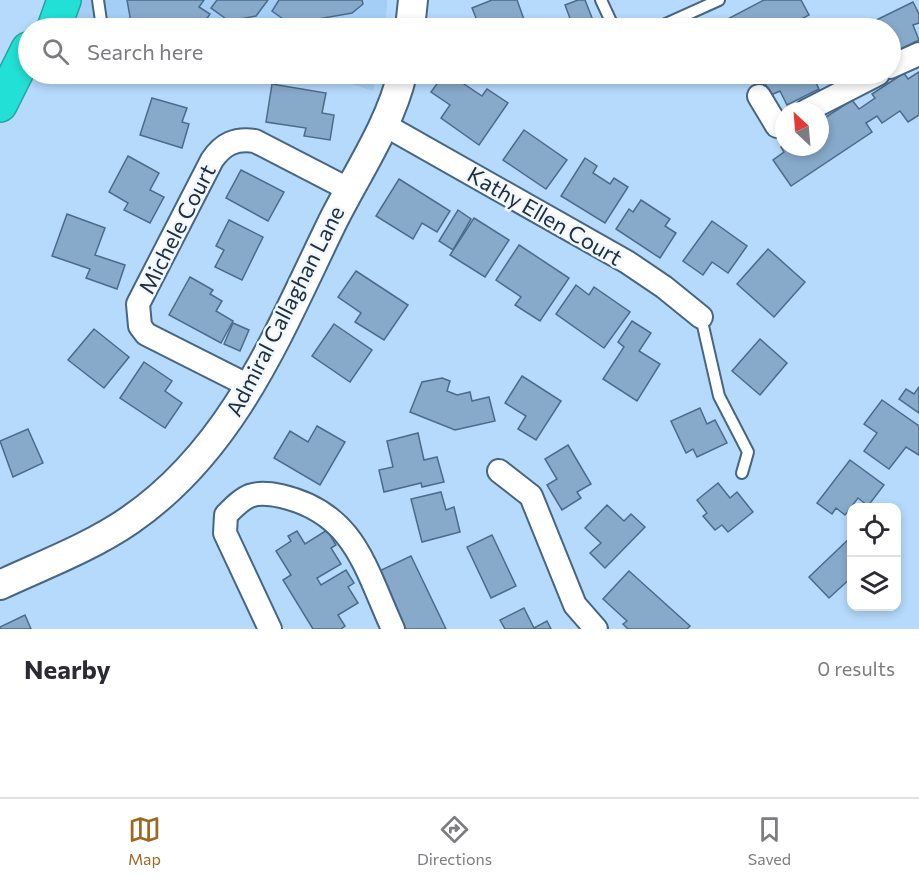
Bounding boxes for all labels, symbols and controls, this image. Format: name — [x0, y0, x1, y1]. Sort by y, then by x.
search box — [18, 18, 901, 84]
icon: search — [39, 35, 72, 68]
text: Search here — [87, 38, 203, 65]
north arrow — [775, 102, 829, 156]
street label: Michele Court — [132, 160, 221, 298]
street label: Kathy Ellen Court — [463, 160, 627, 271]
street label: Admiral Callaghan Lane — [220, 201, 349, 421]
map controls — [847, 503, 901, 611]
button: locate — [847, 503, 901, 557]
button: layers — [847, 557, 901, 611]
text: Nearby — [24, 653, 111, 684]
text: 0 results — [817, 656, 895, 680]
tab: Map — [128, 813, 161, 868]
tab: Directions — [417, 813, 492, 868]
tab: Saved — [748, 813, 791, 868]

